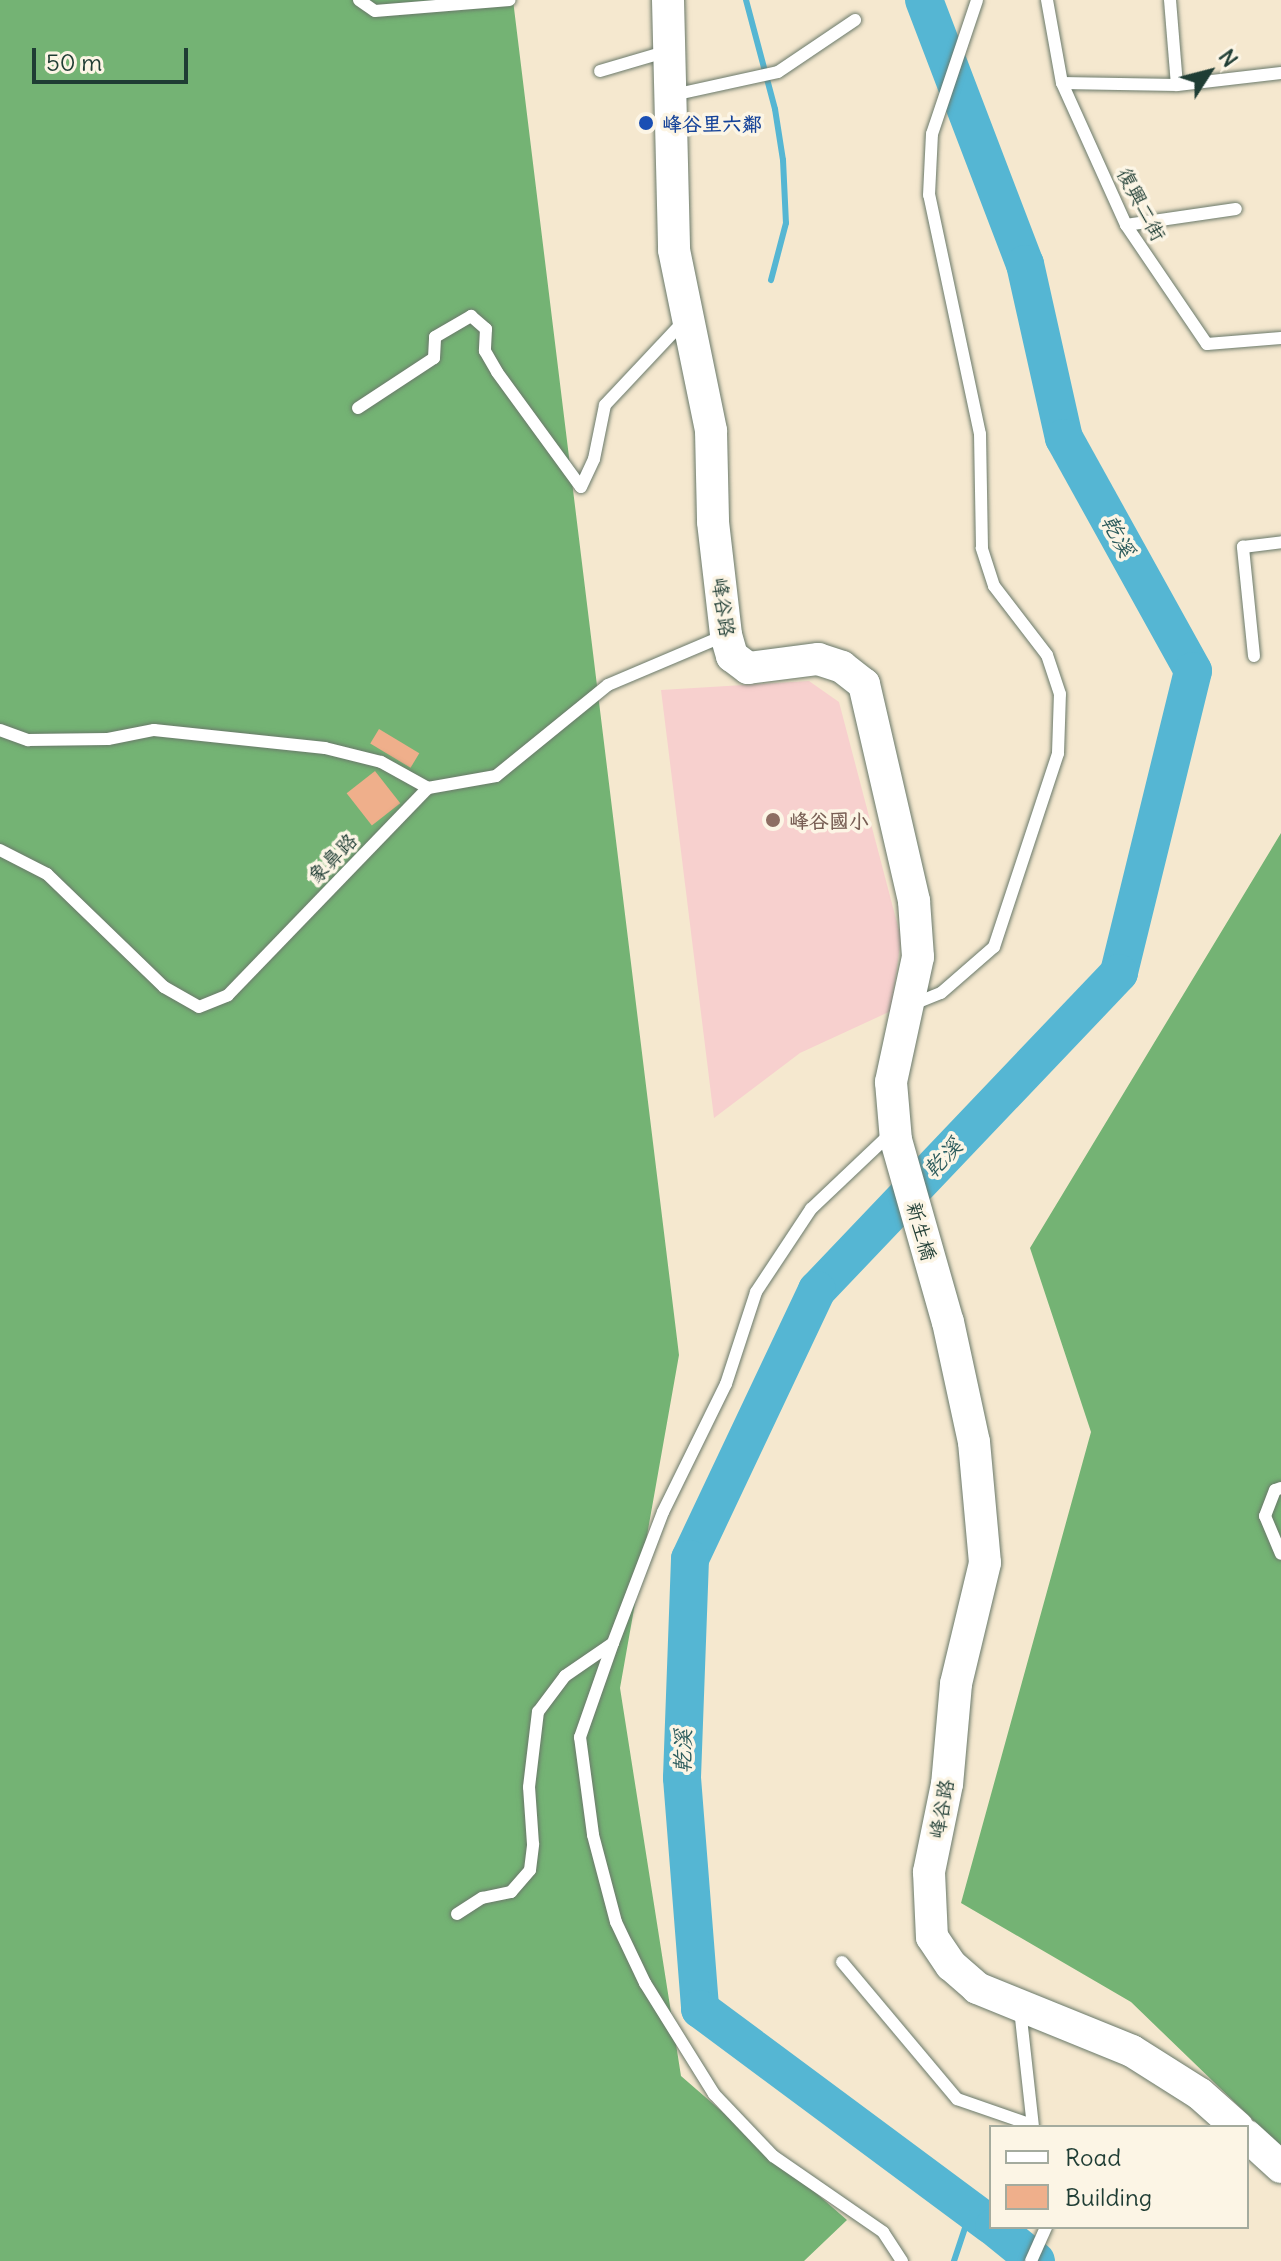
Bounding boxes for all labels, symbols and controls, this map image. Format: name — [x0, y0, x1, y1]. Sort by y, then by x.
scale bar — [36, 32, 192, 82]
north arrow — [1169, 32, 1249, 112]
text: N — [1213, 44, 1244, 72]
text: 50 m — [46, 47, 102, 77]
place label: 峰谷里六鄰 — [662, 111, 762, 135]
marker: 峰谷里六鄰 — [637, 114, 655, 132]
street label: 復興二街 — [1113, 163, 1171, 245]
water label: 乾溪 — [1096, 510, 1140, 562]
street label: 峰谷路 — [708, 576, 740, 638]
place label: 峰谷國小 — [789, 808, 869, 832]
marker: 峰谷國小 — [764, 811, 782, 829]
street label: 象鼻路 — [303, 828, 361, 888]
water label: 乾溪 — [918, 1133, 968, 1183]
street label: 新生橋 — [902, 1199, 942, 1263]
water label: 乾溪 — [669, 1729, 697, 1773]
street label: 峰谷路 — [924, 1777, 958, 1841]
legend — [989, 2125, 1249, 2229]
text: Road — [1065, 2142, 1121, 2172]
text: Building — [1065, 2182, 1152, 2212]

